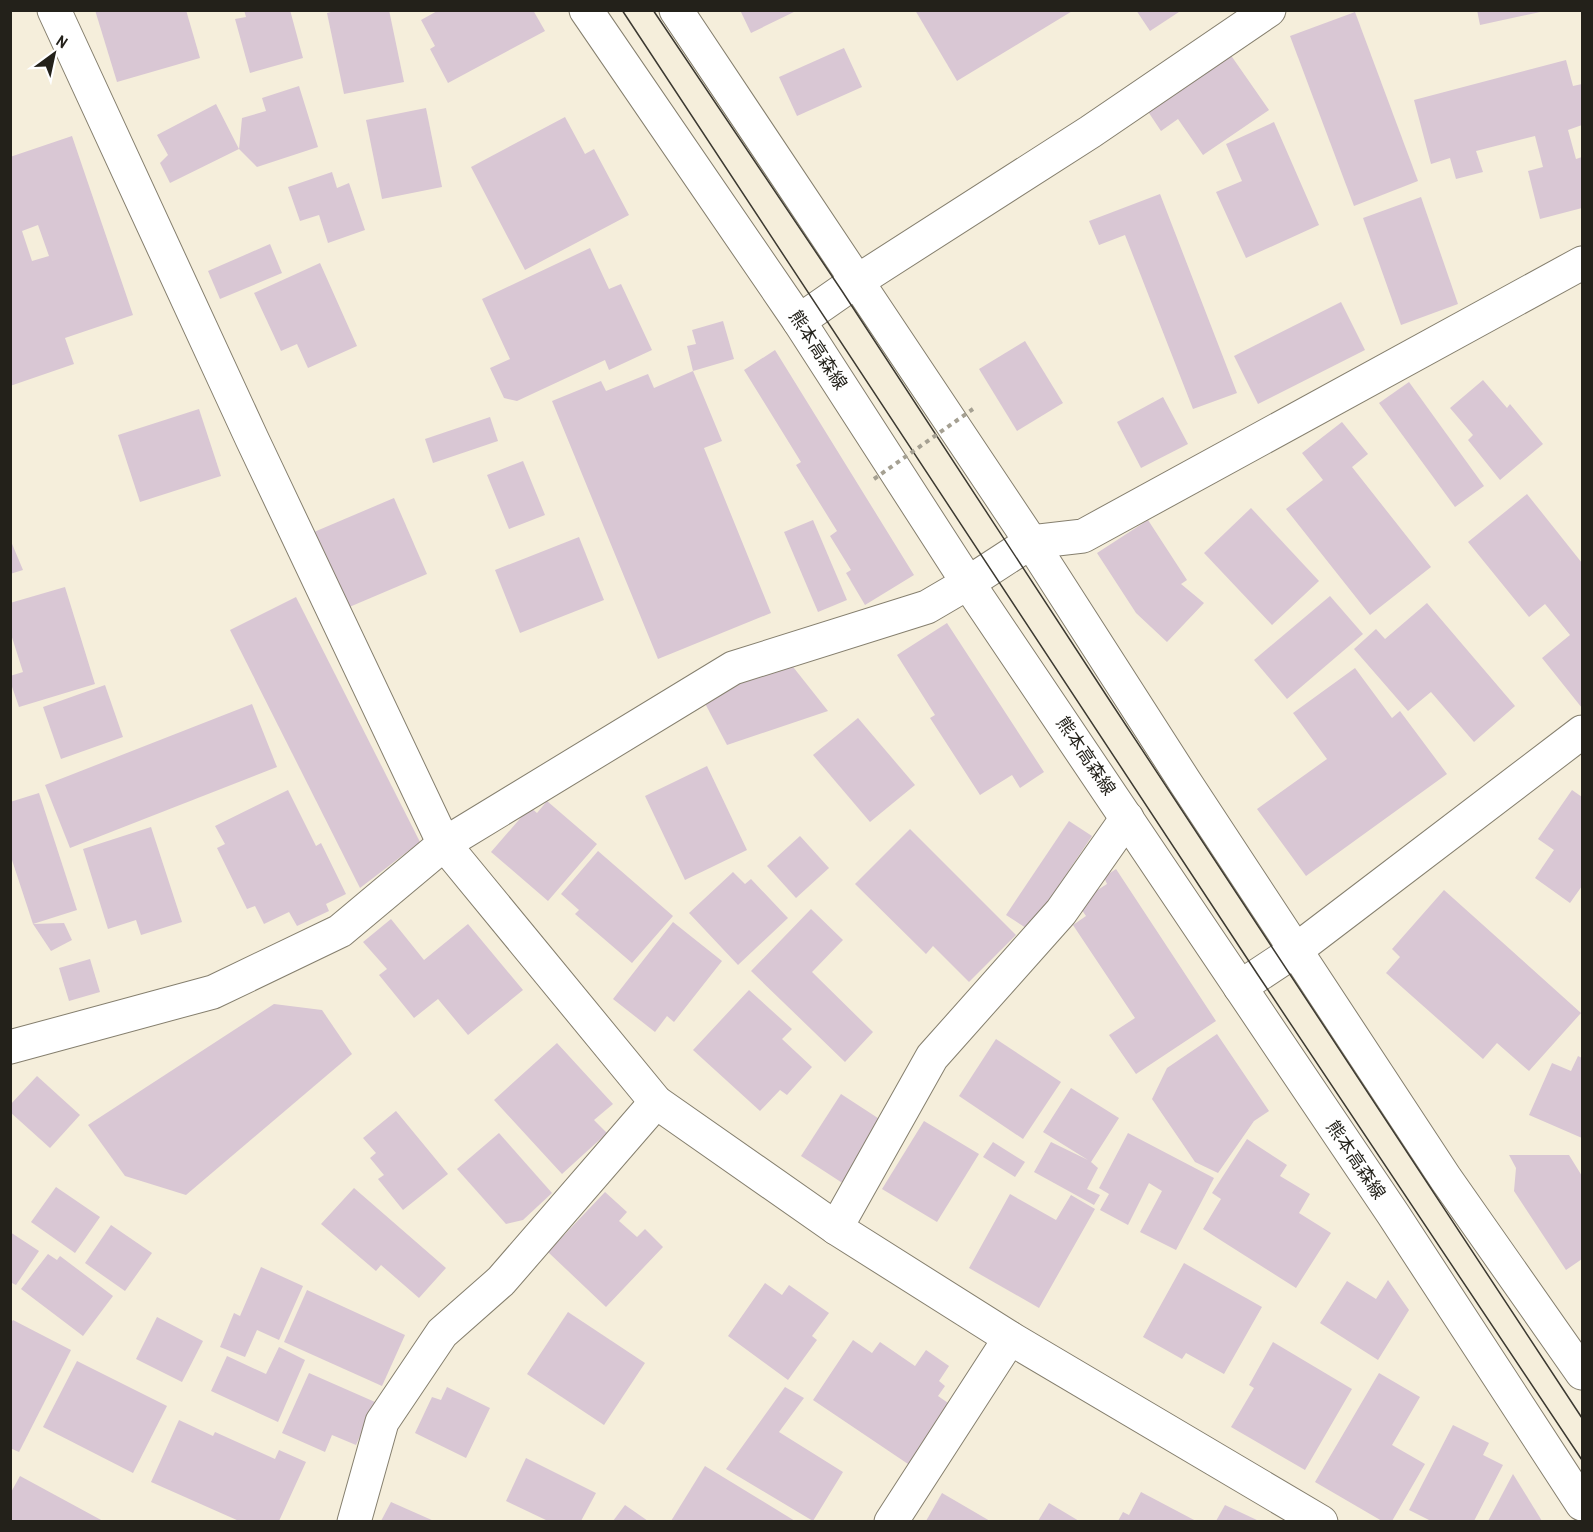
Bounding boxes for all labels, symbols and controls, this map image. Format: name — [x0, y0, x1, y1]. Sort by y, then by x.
north arrow — [24, 24, 84, 84]
text: N — [52, 30, 72, 53]
street label: 熊本高森線 — [783, 305, 853, 394]
street label: 熊本高森線 — [1051, 711, 1122, 800]
street label: 熊本高森線 — [1321, 1115, 1392, 1204]

